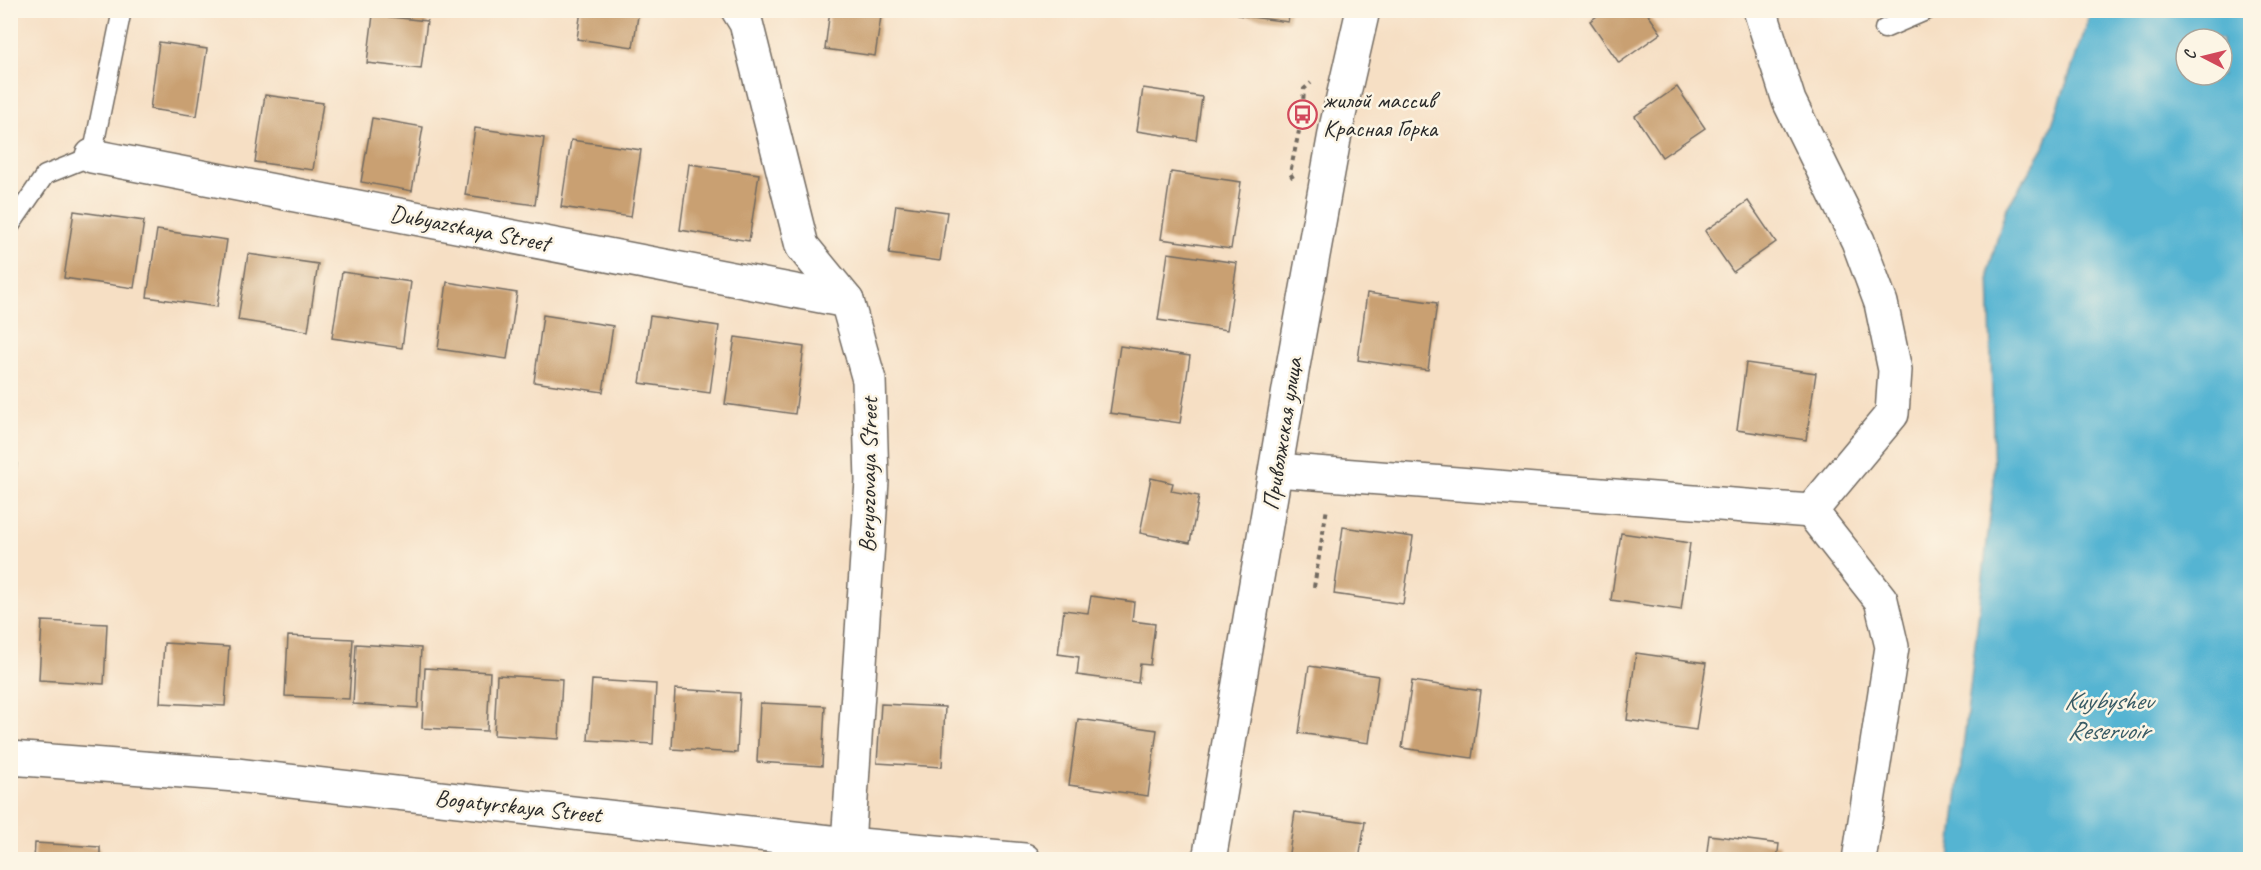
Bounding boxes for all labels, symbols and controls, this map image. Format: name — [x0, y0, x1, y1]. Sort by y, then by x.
north arrow — [2174, 27, 2234, 87]
text: С — [2180, 48, 2201, 60]
place label: жилой массив Красная Горка — [1323, 85, 1441, 143]
bus stop icon: жилой массив Красная Горка — [1286, 98, 1318, 130]
street label: Dubyazskaya Street — [388, 198, 555, 259]
street label: Приволжская улица — [1255, 354, 1309, 512]
street label: Beryozovaya Street — [852, 395, 884, 553]
water label: Kuybyshev Reservoir — [2064, 684, 2156, 747]
street label: Bogatyrskaya Street — [434, 782, 604, 830]

